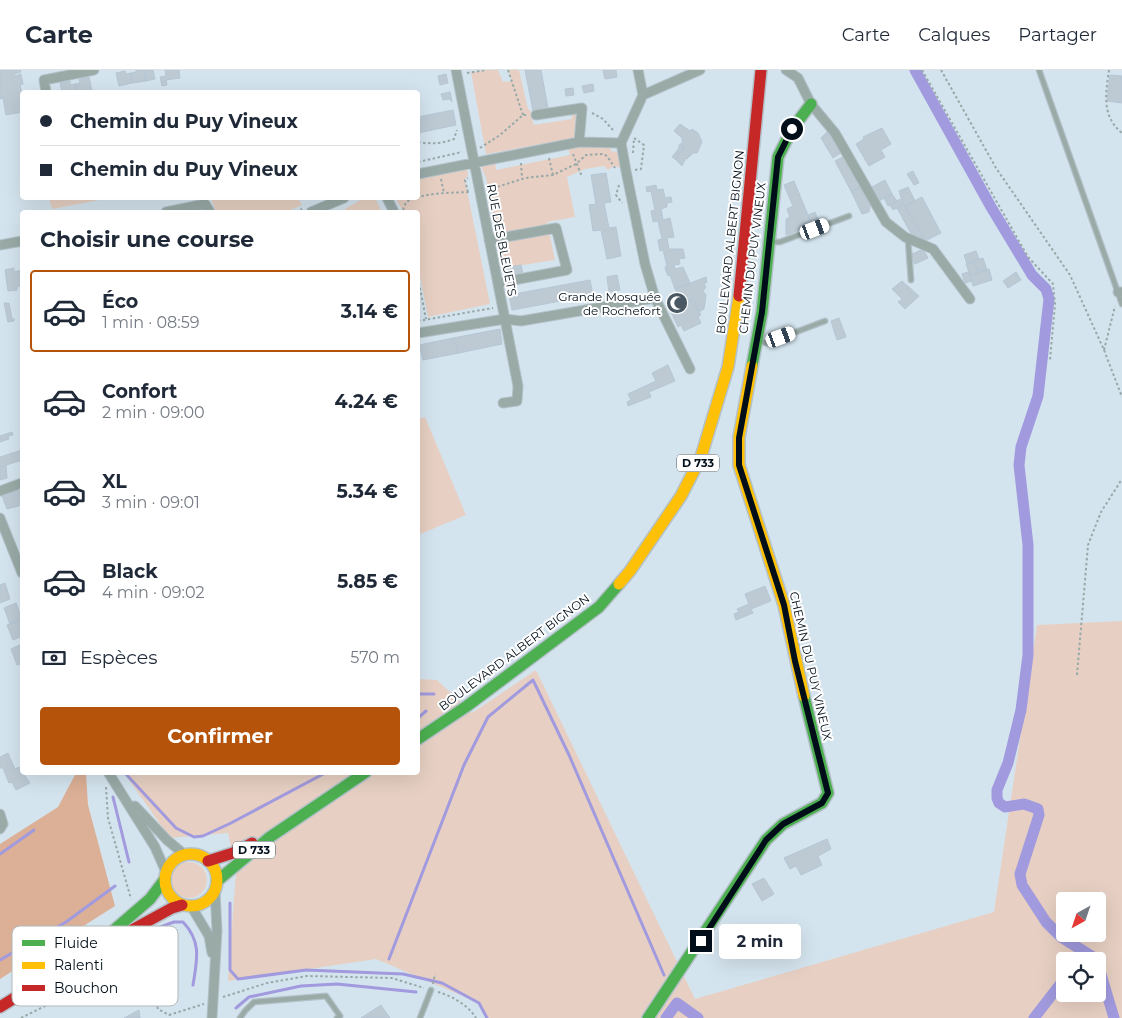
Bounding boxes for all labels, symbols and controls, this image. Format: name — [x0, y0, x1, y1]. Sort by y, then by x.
text: Carte — [25, 20, 93, 49]
text: Carte — [842, 24, 890, 46]
text: Calques — [918, 24, 990, 46]
text: Partager — [1018, 24, 1097, 46]
text: Chemin du Puy Vineux — [70, 110, 298, 133]
route start — [781, 118, 803, 140]
street label: BOULEVARD ALBERT BIGNON — [713, 149, 747, 335]
text: Chemin du Puy Vineux — [70, 158, 298, 181]
street label: CHEMIN DU PUY VINEUX — [735, 181, 769, 335]
street label: RUE DES BLEUETS — [484, 183, 520, 297]
car — [798, 217, 831, 241]
text: Choisir une course — [40, 226, 254, 253]
icon: car — [42, 289, 87, 334]
place label: Grande Mosquée de Rochefort — [558, 289, 661, 318]
text: Éco — [102, 290, 138, 313]
mosque icon: Grande Mosquée de Rochefort — [665, 291, 689, 315]
text: 3.14 € — [341, 300, 398, 323]
text: 1 min · 08:59 — [102, 313, 199, 332]
car — [764, 325, 797, 349]
icon: car — [42, 379, 87, 424]
text: Confort — [102, 380, 177, 403]
text: 4.24 € — [334, 390, 398, 413]
text: 2 min · 09:00 — [102, 403, 205, 422]
road number: D 733 — [677, 454, 719, 472]
icon: car — [42, 469, 87, 514]
text: XL — [102, 470, 127, 493]
text: 5.34 € — [336, 480, 398, 503]
text: 3 min · 09:01 — [102, 493, 200, 512]
icon: car — [42, 559, 87, 604]
text: Black — [102, 560, 158, 583]
text: 5.85 € — [337, 570, 398, 593]
text: 4 min · 09:02 — [102, 583, 205, 602]
street label: BOULEVARD ALBERT BIGNON — [436, 590, 592, 714]
street label: CHEMIN DU PUY VINEUX — [787, 590, 835, 742]
icon: cash — [40, 644, 68, 672]
text: Espèces — [80, 646, 157, 669]
text: 570 m — [350, 648, 400, 667]
button: Confirmer — [40, 707, 400, 765]
road number: D 733 — [233, 842, 275, 858]
north arrow — [1056, 892, 1106, 942]
map controls — [1056, 892, 1106, 1002]
callout: 2 min — [718, 924, 801, 958]
legend — [12, 926, 178, 1006]
route end — [690, 930, 712, 952]
text: 2 min — [737, 932, 783, 951]
text: Fluide — [54, 934, 98, 952]
button: locate — [1056, 952, 1106, 1002]
text: Ralenti — [54, 956, 103, 974]
text: Bouchon — [54, 979, 118, 997]

